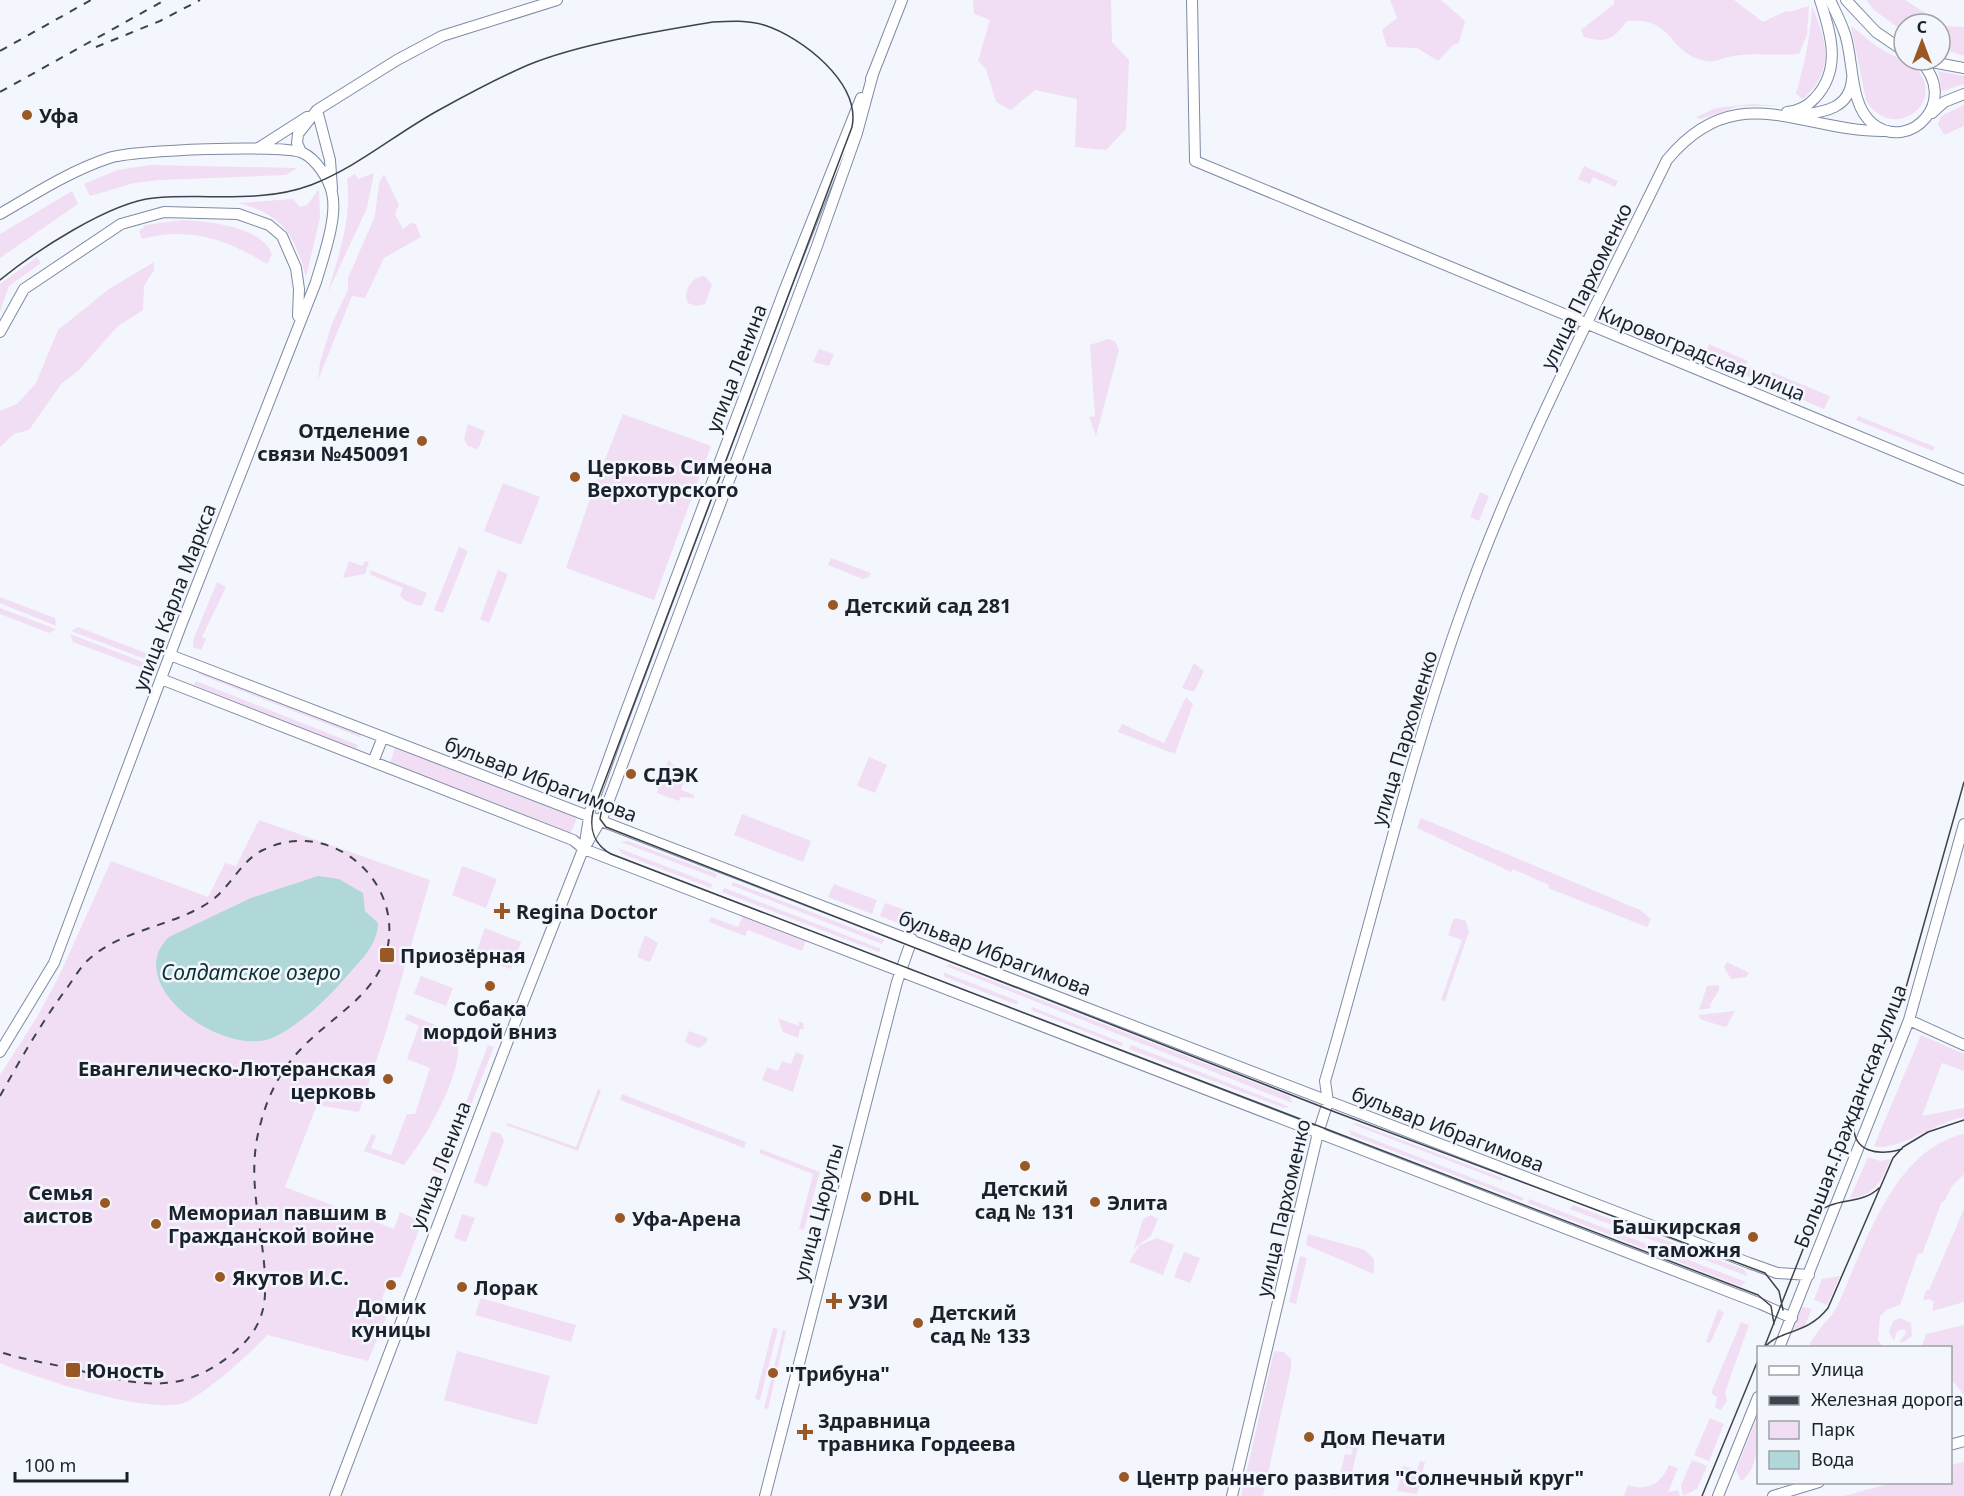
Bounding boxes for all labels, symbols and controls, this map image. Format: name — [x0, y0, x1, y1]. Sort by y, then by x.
north arrow — [1892, 12, 1952, 72]
text: С — [1917, 16, 1927, 38]
place label: Уфа — [39, 102, 79, 129]
marker: Уфа — [20, 108, 34, 122]
street label: улица Пархоменко — [1534, 198, 1638, 374]
street label: Кировоградская улица — [1595, 299, 1809, 407]
street label: улица Ленина — [699, 300, 773, 436]
place label: Отделение связи №450091 — [257, 417, 410, 467]
marker: Отделение связи №450091 — [415, 434, 429, 448]
place label: Церковь Симеона Верхотурского — [587, 453, 772, 503]
marker: Церковь Симеона Верхотурского — [568, 470, 582, 484]
street label: улица Карла Маркса — [126, 500, 222, 694]
place label: Детский сад 281 — [845, 592, 1012, 619]
marker: Детский сад 281 — [826, 598, 840, 612]
street label: улица Пархоменко — [1364, 647, 1444, 829]
street label: бульвар Ибрагимова — [441, 730, 641, 828]
place label: СДЭК — [643, 761, 699, 788]
marker: СДЭК — [624, 767, 638, 781]
place label: Regina Doctor — [516, 898, 657, 925]
marker: Regina Doctor — [493, 902, 511, 920]
street label: бульвар Ибрагимова — [895, 904, 1095, 1002]
place label: Приозёрная — [400, 942, 526, 969]
marker: Приозёрная — [378, 946, 396, 964]
water label: Солдатское озеро — [161, 958, 341, 986]
marker: Собака мордой вниз — [483, 979, 497, 993]
street label: Большая Гражданская улица — [1787, 980, 1913, 1252]
place label: Собака мордой вниз — [423, 995, 557, 1045]
place label: Евангелическо-Лютеранская церковь — [78, 1055, 376, 1105]
marker: Евангелическо-Лютеранская церковь — [381, 1072, 395, 1086]
street label: бульвар Ибрагимова — [1348, 1080, 1548, 1178]
street label: улица Ленина — [403, 1097, 477, 1233]
street label: улица Пархоменко — [1249, 1116, 1317, 1300]
street label: улица Цюрупы — [787, 1140, 849, 1284]
marker: Детский сад № 131 — [1018, 1159, 1032, 1173]
place label: Детский сад № 131 — [975, 1175, 1075, 1225]
place label: Семья аистов — [23, 1179, 93, 1229]
place label: DHL — [878, 1184, 919, 1211]
place label: Элита — [1107, 1189, 1168, 1216]
marker: DHL — [859, 1190, 873, 1204]
marker: Элита — [1088, 1195, 1102, 1209]
marker: Семья аистов — [98, 1196, 112, 1210]
place label: Мемориал павшим в Гражданской войне — [168, 1199, 387, 1249]
place label: Уфа-Арена — [632, 1205, 741, 1232]
marker: Уфа-Арена — [613, 1211, 627, 1225]
place label: Башкирская таможня — [1612, 1213, 1741, 1263]
marker: Мемориал павшим в Гражданской войне — [149, 1217, 163, 1231]
marker: Башкирская таможня — [1746, 1230, 1760, 1244]
place label: Якутов И.С. — [232, 1264, 349, 1291]
marker: Якутов И.С. — [213, 1270, 227, 1284]
place label: Лорак — [474, 1274, 539, 1301]
marker: Домик куницы — [384, 1278, 398, 1292]
marker: Лорак — [455, 1280, 469, 1294]
place label: УЗИ — [848, 1288, 889, 1315]
marker: УЗИ — [825, 1292, 843, 1310]
place label: Домик куницы — [351, 1293, 431, 1343]
place label: Детский сад № 133 — [930, 1299, 1030, 1349]
marker: Детский сад № 133 — [911, 1316, 925, 1330]
legend — [1757, 1346, 1952, 1484]
place label: Юность — [86, 1357, 164, 1384]
text: Улица — [1811, 1357, 1864, 1381]
place label: "Трибуна" — [785, 1360, 890, 1387]
marker: Юность — [64, 1361, 82, 1379]
marker: "Трибуна" — [766, 1366, 780, 1380]
text: Железная дорога — [1811, 1387, 1963, 1411]
place label: Здравница травника Гордеева — [818, 1407, 1016, 1457]
text: Парк — [1811, 1417, 1855, 1441]
marker: Здравница травника Гордеева — [796, 1423, 814, 1441]
place label: Дом Печати — [1321, 1424, 1446, 1451]
marker: Дом Печати — [1302, 1430, 1316, 1444]
scale bar — [15, 1445, 128, 1483]
text: Вода — [1811, 1447, 1854, 1471]
text: 100 m — [24, 1453, 76, 1477]
place label: Центр раннего развития "Солнечный круг" — [1136, 1464, 1584, 1491]
marker: Центр раннего развития "Солнечный круг" — [1117, 1470, 1131, 1484]

